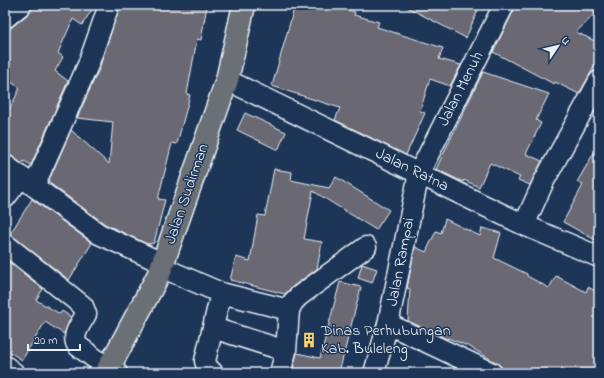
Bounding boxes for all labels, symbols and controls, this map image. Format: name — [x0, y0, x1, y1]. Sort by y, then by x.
north arrow — [538, 26, 578, 66]
text: U — [557, 33, 574, 48]
street label: Jalan Menuh — [432, 47, 490, 131]
street label: Jalan Sudirman — [159, 140, 215, 247]
street label: Jalan Ratna — [371, 142, 453, 198]
street label: Jalan Rampai — [381, 216, 421, 308]
place label: Dinas Perhubungan Kab. Buleleng — [320, 319, 451, 361]
scale bar — [28, 326, 80, 352]
building icon: Dinas Perhubungan Kab. Buleleng — [300, 331, 318, 349]
text: 20 m — [34, 332, 57, 350]

